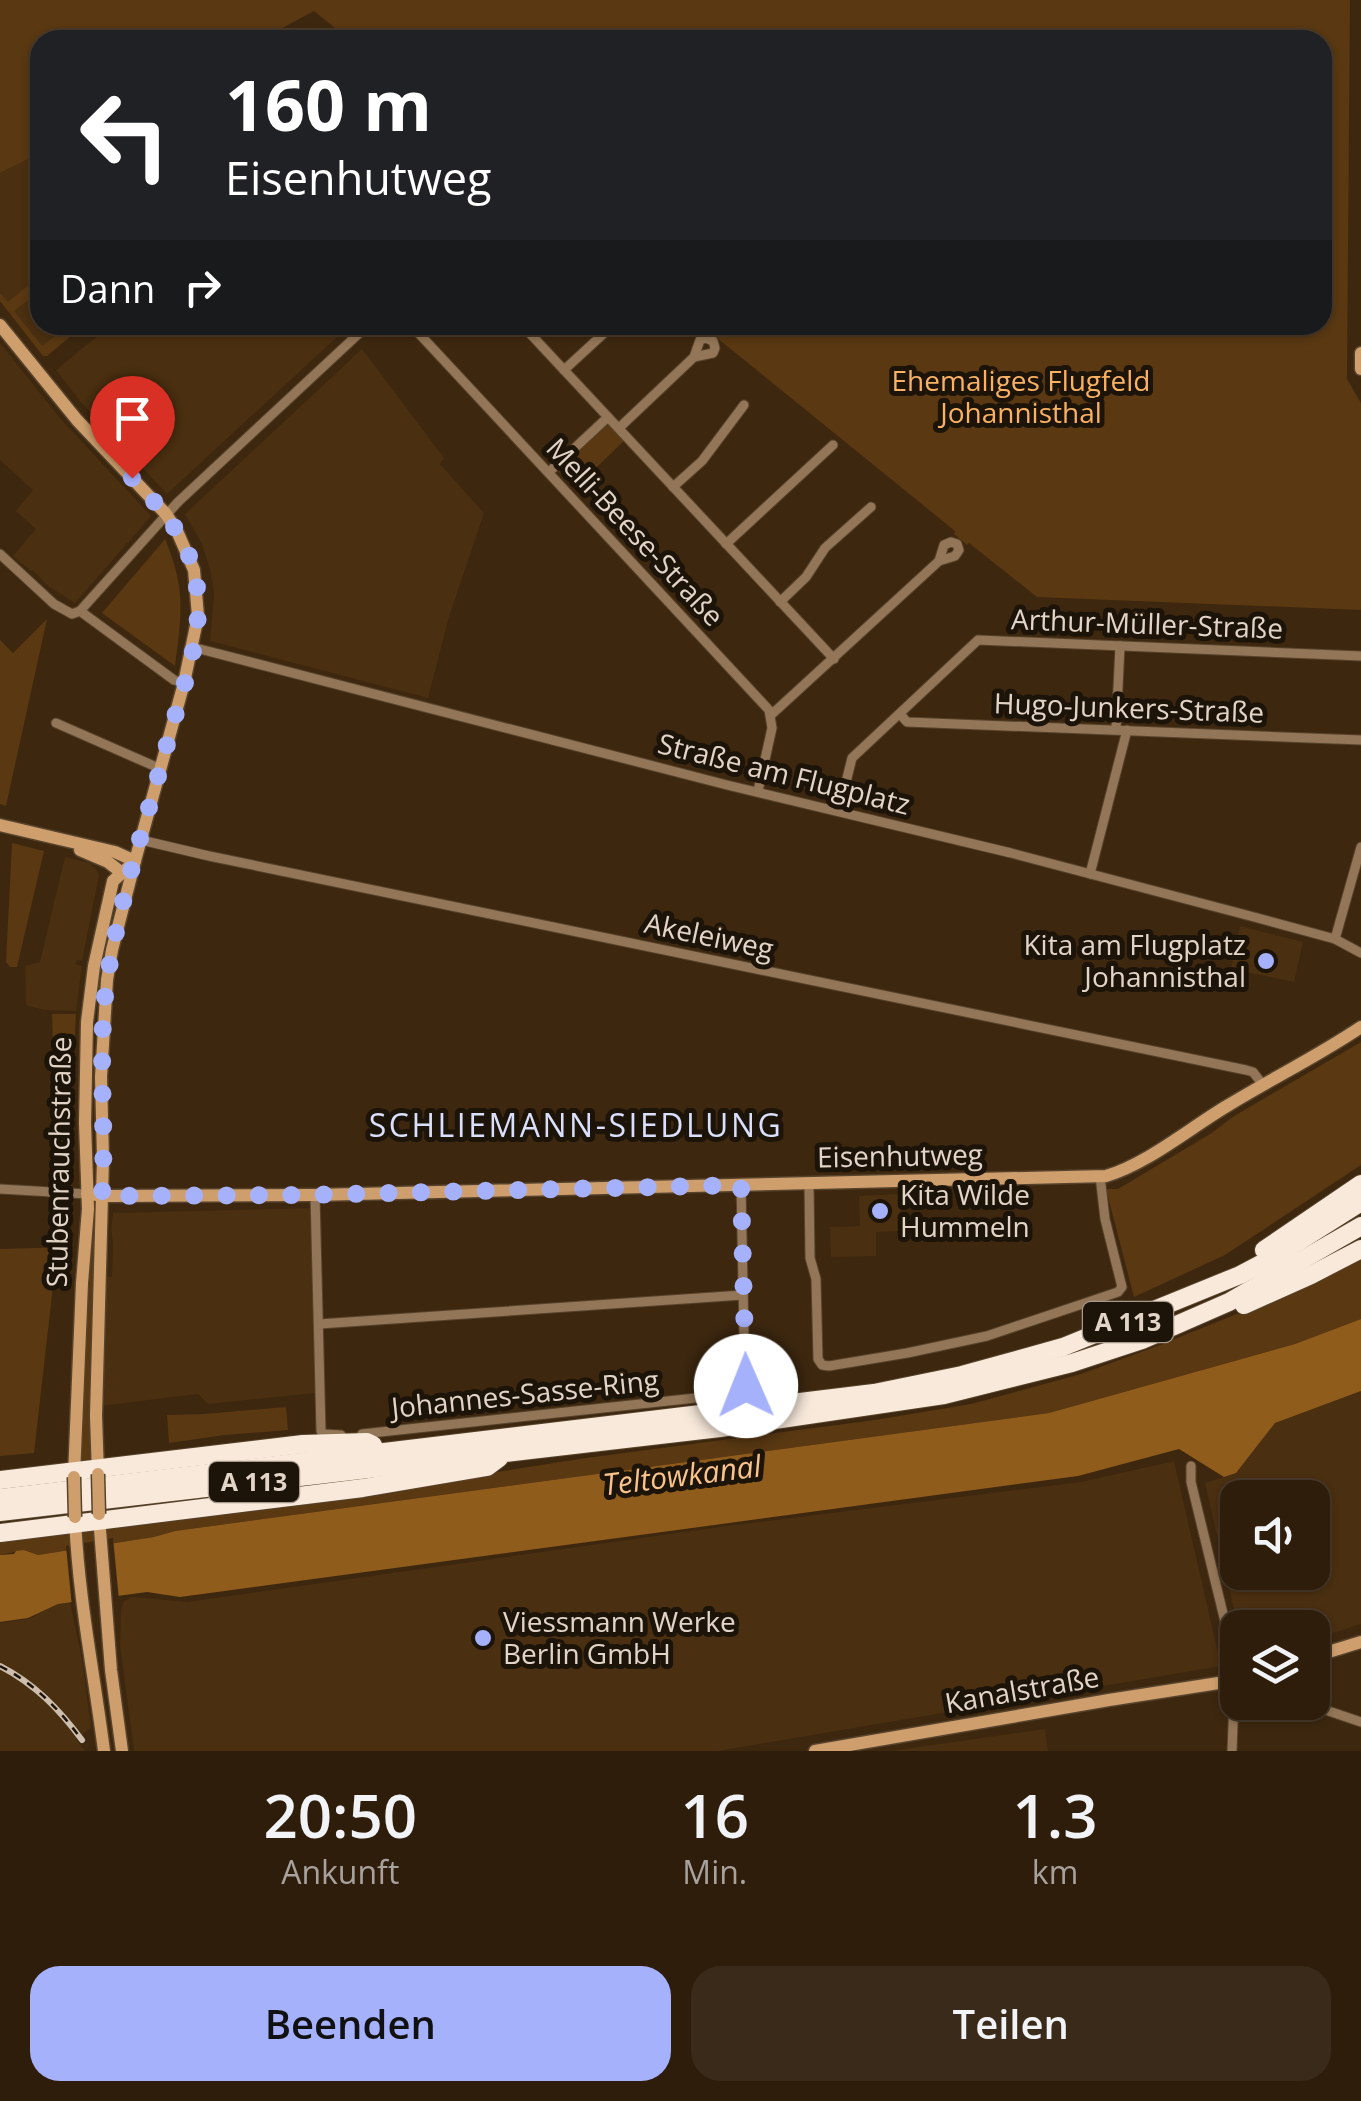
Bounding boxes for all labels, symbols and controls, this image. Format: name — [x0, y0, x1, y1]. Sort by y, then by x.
text: 160 m — [225, 56, 432, 152]
icon: left — [60, 70, 190, 200]
text: Eisenhutweg — [225, 147, 491, 208]
icon: right — [175, 260, 230, 315]
text: Dann — [60, 262, 155, 314]
park label: Ehemaliges Flugfeld Johannisthal — [892, 361, 1150, 431]
pin — [90, 376, 175, 479]
icon: arrive — [105, 391, 160, 446]
street label: Melli-Beese-Straße — [539, 429, 733, 634]
street label: Arthur-Müller-Straße — [1010, 599, 1284, 647]
street label: Hugo-Junkers-Straße — [993, 683, 1265, 731]
street label: Straße am Flugplatz — [654, 723, 914, 823]
street label: Akeleiweg — [641, 903, 777, 967]
place label: Kita am Flugplatz Johannisthal — [1023, 925, 1246, 995]
marker: Kita am Flugplatz Johannisthal — [1255, 950, 1277, 972]
street label: Stubenrauchstraße — [37, 1036, 79, 1288]
district label: SCHLIEMANN-SIEDLUNG — [369, 1103, 783, 1146]
street label: Eisenhutweg — [817, 1135, 983, 1175]
place label: Kita Wilde Hummeln — [900, 1175, 1030, 1245]
marker: Kita Wilde Hummeln — [869, 1200, 891, 1222]
road number: A 113 — [1083, 1302, 1173, 1342]
position arrow — [694, 1334, 798, 1438]
street label: Johannes-Sasse-Ring — [386, 1360, 660, 1426]
water label: Teltowkanal — [600, 1444, 765, 1505]
road number: A 113 — [209, 1462, 299, 1502]
map controls — [1220, 1480, 1330, 1720]
button: sound — [1220, 1480, 1330, 1590]
place label: Viessmann Werke Berlin GmbH — [503, 1602, 736, 1672]
button: layers — [1220, 1610, 1330, 1720]
marker: Viessmann Werke Berlin GmbH — [472, 1627, 494, 1649]
street label: Kanalstraße — [942, 1657, 1102, 1721]
text: 20:50 — [263, 1774, 417, 1856]
text: 16 — [680, 1774, 749, 1856]
text: 1.3 — [1013, 1774, 1098, 1856]
text: Ankunft — [281, 1850, 399, 1893]
text: Min. — [682, 1850, 747, 1893]
text: km — [1032, 1850, 1078, 1893]
button: Beenden — [30, 1966, 671, 2081]
button: Teilen — [691, 1966, 1331, 2081]

